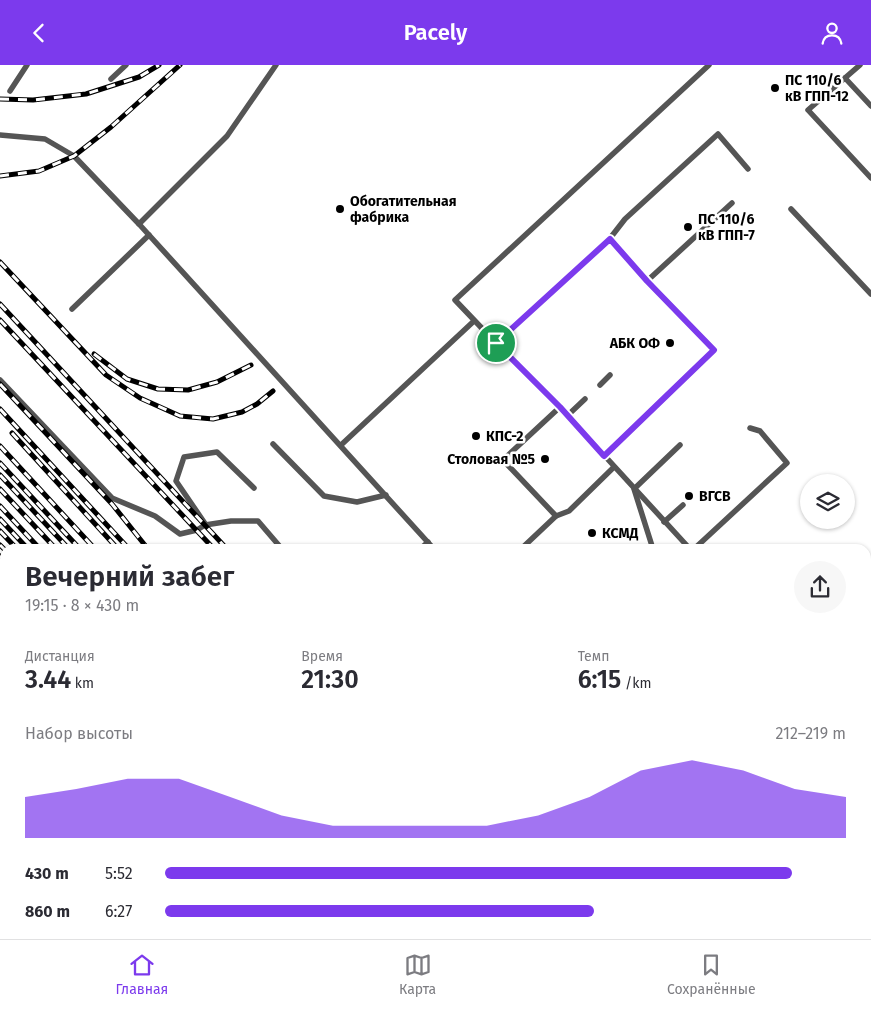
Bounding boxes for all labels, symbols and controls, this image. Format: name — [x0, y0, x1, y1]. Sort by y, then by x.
icon: back — [25, 19, 53, 47]
text: Pacely — [404, 19, 467, 46]
icon: person — [818, 19, 846, 47]
place label: ПС 110/6 кВ ГПП-12 — [785, 72, 849, 105]
marker: ПС 110/6 кВ ГПП-12 — [769, 82, 781, 94]
place label: Обогатительная фабрика — [350, 193, 456, 226]
marker: Обогатительная фабрика — [334, 203, 346, 215]
place label: ПС 110/6 кВ ГПП-7 — [698, 211, 755, 244]
marker: ПС 110/6 кВ ГПП-7 — [682, 221, 694, 233]
pin — [475, 322, 517, 364]
icon: arrive — [482, 329, 510, 357]
place label: АБК ОФ — [609, 335, 660, 352]
marker: АБК ОФ — [664, 337, 676, 349]
place label: КПС-2 — [486, 428, 524, 445]
marker: КПС-2 — [470, 430, 482, 442]
place label: Столовая №5 — [447, 451, 535, 468]
marker: Столовая №5 — [539, 453, 551, 465]
map controls — [800, 474, 855, 529]
button: layers — [800, 474, 855, 529]
place label: ВГСВ — [699, 488, 731, 505]
marker: ВГСВ — [683, 490, 695, 502]
place label: КСМД — [602, 525, 638, 542]
marker: КСМД — [586, 527, 598, 539]
text: Вечерний забег — [25, 560, 234, 593]
button: share — [794, 561, 846, 613]
text: 19:15 · 8 × 430 m — [25, 596, 139, 615]
text: Дистанция — [25, 648, 95, 665]
text: Время — [301, 648, 343, 665]
text: Темп — [578, 648, 609, 665]
text: 3.44 — [25, 665, 71, 695]
text: 21:30 — [301, 665, 359, 695]
text: 6:15 — [578, 665, 621, 695]
text: km — [71, 675, 94, 692]
text: /km — [621, 675, 651, 692]
text: Набор высоты — [25, 724, 133, 743]
text: 212–219 m — [775, 724, 846, 743]
text: 430 m — [25, 864, 69, 883]
text: 5:52 — [105, 864, 133, 883]
text: 860 m — [25, 902, 70, 921]
text: 6:27 — [105, 902, 132, 921]
tab: Главная — [115, 951, 168, 998]
tab: Карта — [399, 951, 436, 998]
tab: Сохранённые — [667, 951, 756, 998]

